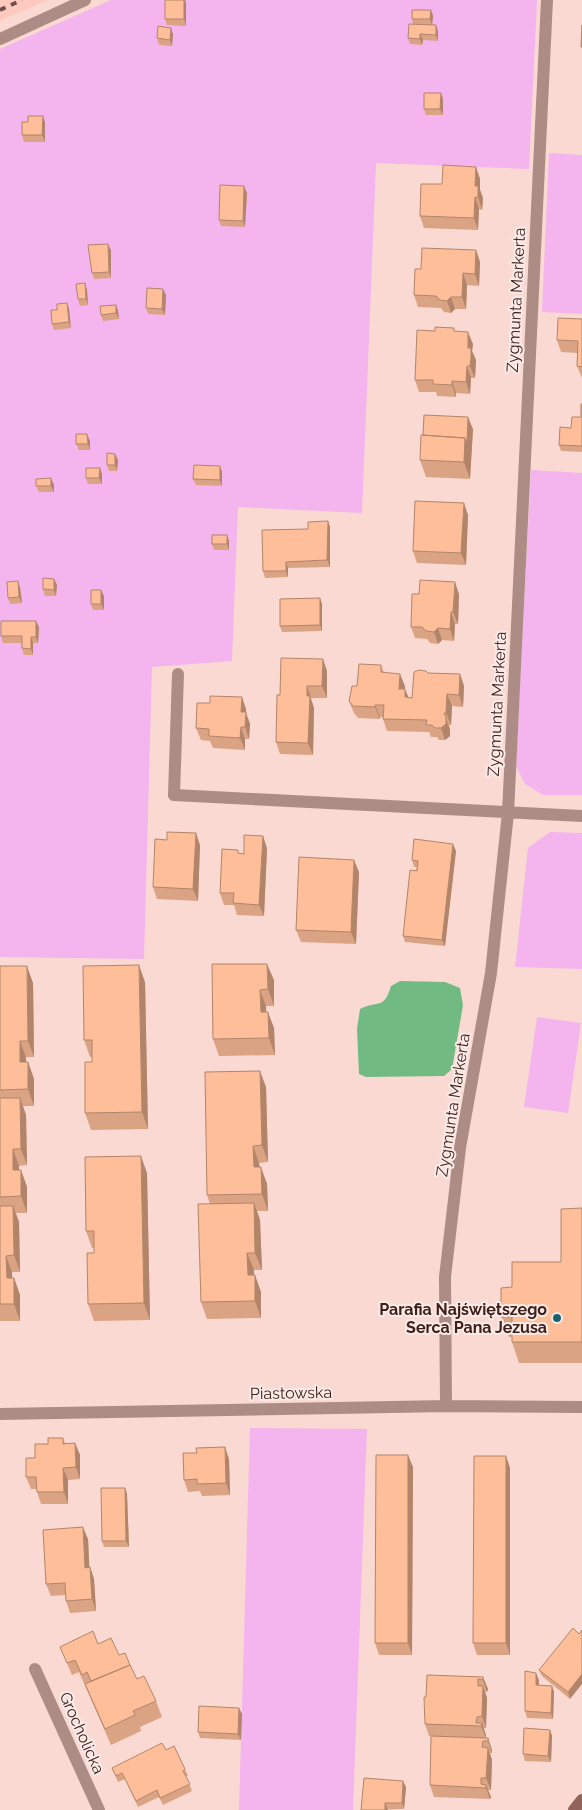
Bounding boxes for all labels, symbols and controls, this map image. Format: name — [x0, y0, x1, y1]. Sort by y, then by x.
street label: Zygmunta Markerta — [503, 227, 529, 373]
street label: Zygmunta Markerta — [484, 631, 510, 777]
street label: Zygmunta Markerta — [432, 1032, 474, 1178]
place label: Parafia Najświętszego Serca Pana Jezusa — [379, 1300, 547, 1337]
marker: Parafia Najświętszego Serca Pana Jezusa — [551, 1312, 563, 1324]
street label: Piastowska — [250, 1383, 332, 1403]
street label: Grocholicka — [55, 1689, 109, 1777]

